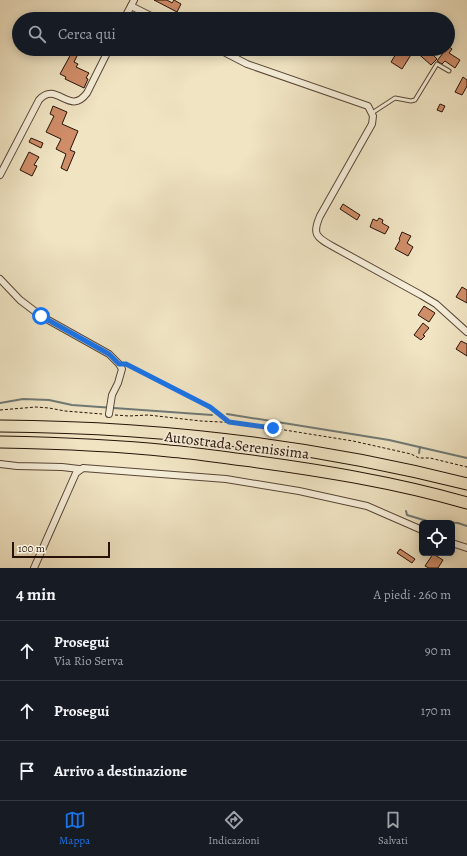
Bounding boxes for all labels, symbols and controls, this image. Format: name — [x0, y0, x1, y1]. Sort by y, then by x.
search box — [12, 12, 455, 56]
icon: search — [26, 23, 48, 45]
text: Cerca qui — [58, 24, 116, 44]
route start — [32, 307, 50, 325]
route end — [264, 419, 282, 437]
street label: Autostrada Serenissima — [163, 426, 310, 464]
map controls — [419, 520, 455, 556]
button: locate — [419, 520, 455, 556]
scale bar — [12, 540, 110, 559]
text: 100 m — [18, 541, 45, 556]
text: 4 min — [16, 583, 56, 606]
text: A piedi · 260 m — [374, 586, 451, 603]
text: Prosegui — [54, 632, 110, 652]
icon: ahead — [16, 640, 38, 662]
text: 90 m — [425, 642, 451, 659]
text: Via Rio Serva — [54, 652, 124, 669]
icon: ahead — [16, 700, 38, 722]
text: Prosegui — [54, 701, 110, 721]
text: 170 m — [421, 702, 451, 719]
icon: arrive — [16, 760, 38, 782]
text: Arrivo a destinazione — [54, 761, 187, 781]
tab: Mappa — [59, 809, 90, 848]
tab: Indicazioni — [208, 809, 260, 848]
tab: Salvati — [378, 809, 408, 848]

